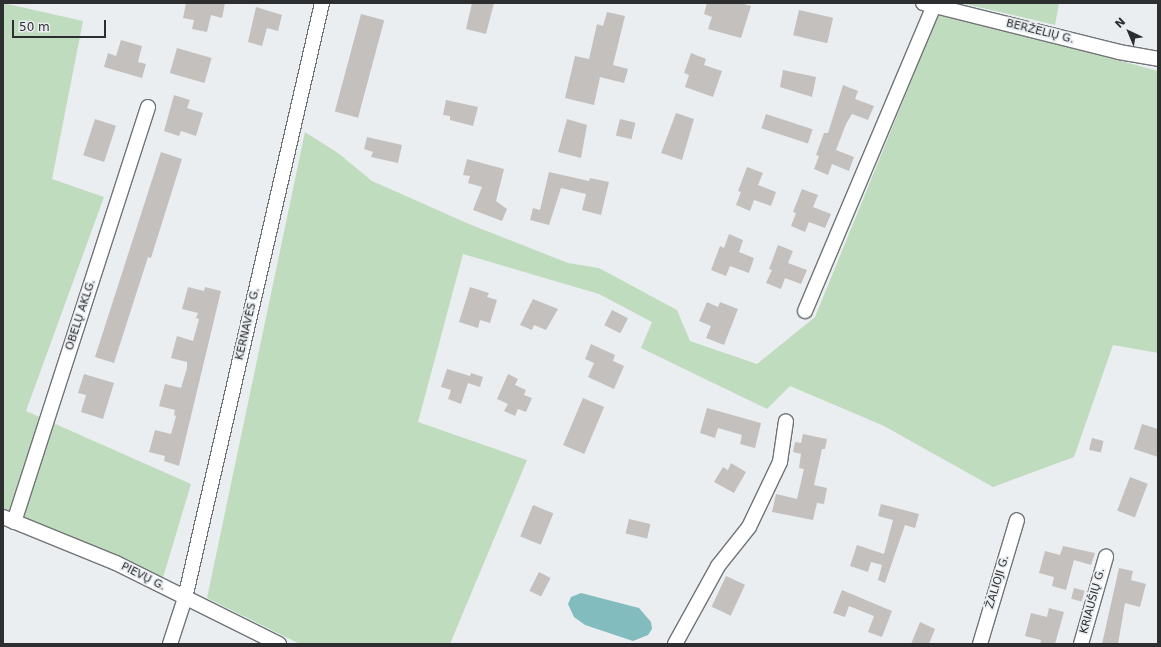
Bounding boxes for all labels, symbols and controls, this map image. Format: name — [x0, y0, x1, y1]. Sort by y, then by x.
scale bar — [14, 12, 108, 38]
north arrow — [1109, 12, 1149, 52]
text: N — [1112, 15, 1128, 31]
street label: BERŽELIŲ G. — [1005, 17, 1075, 47]
text: 50 m — [19, 20, 50, 34]
street label: OBELŲ AKLG. — [63, 278, 99, 352]
street label: KERNAVĖS G. — [233, 287, 263, 361]
street label: ŽALIOJI G. — [984, 554, 1012, 610]
street label: PIEVŲ G. — [119, 560, 167, 594]
street label: KRIAUŠIŲ G. — [1078, 567, 1108, 635]

